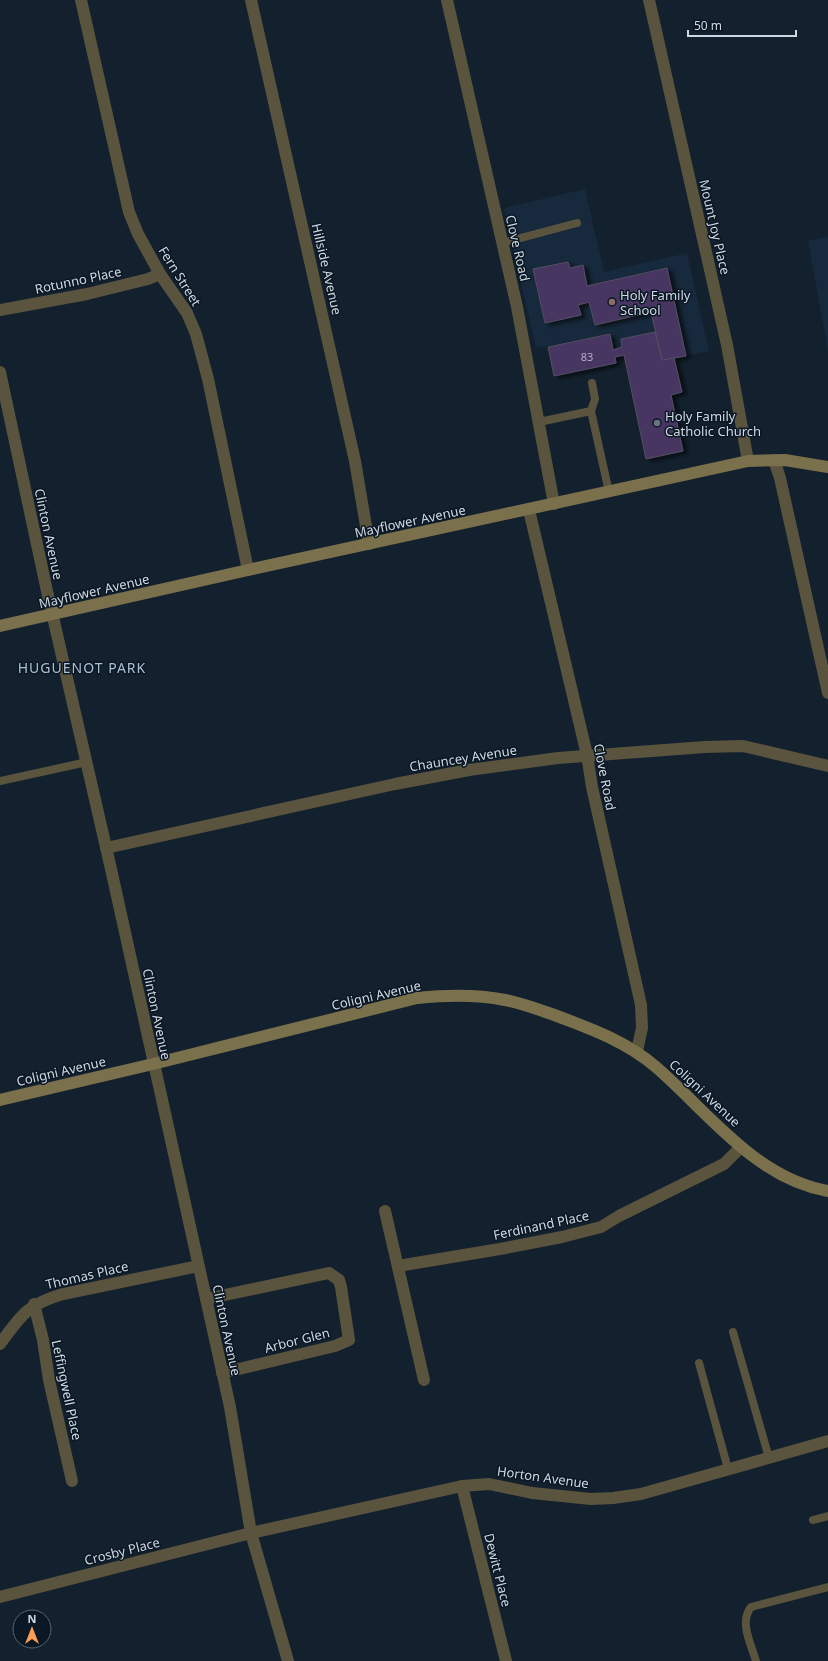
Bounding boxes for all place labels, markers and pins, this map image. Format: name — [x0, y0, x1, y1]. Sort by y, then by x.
place label: Holy Family School — [620, 286, 691, 319]
marker: Holy Family School — [607, 297, 617, 307]
place label: Holy Family Catholic Church — [665, 407, 761, 440]
marker: Holy Family Catholic Church — [652, 418, 662, 428]

